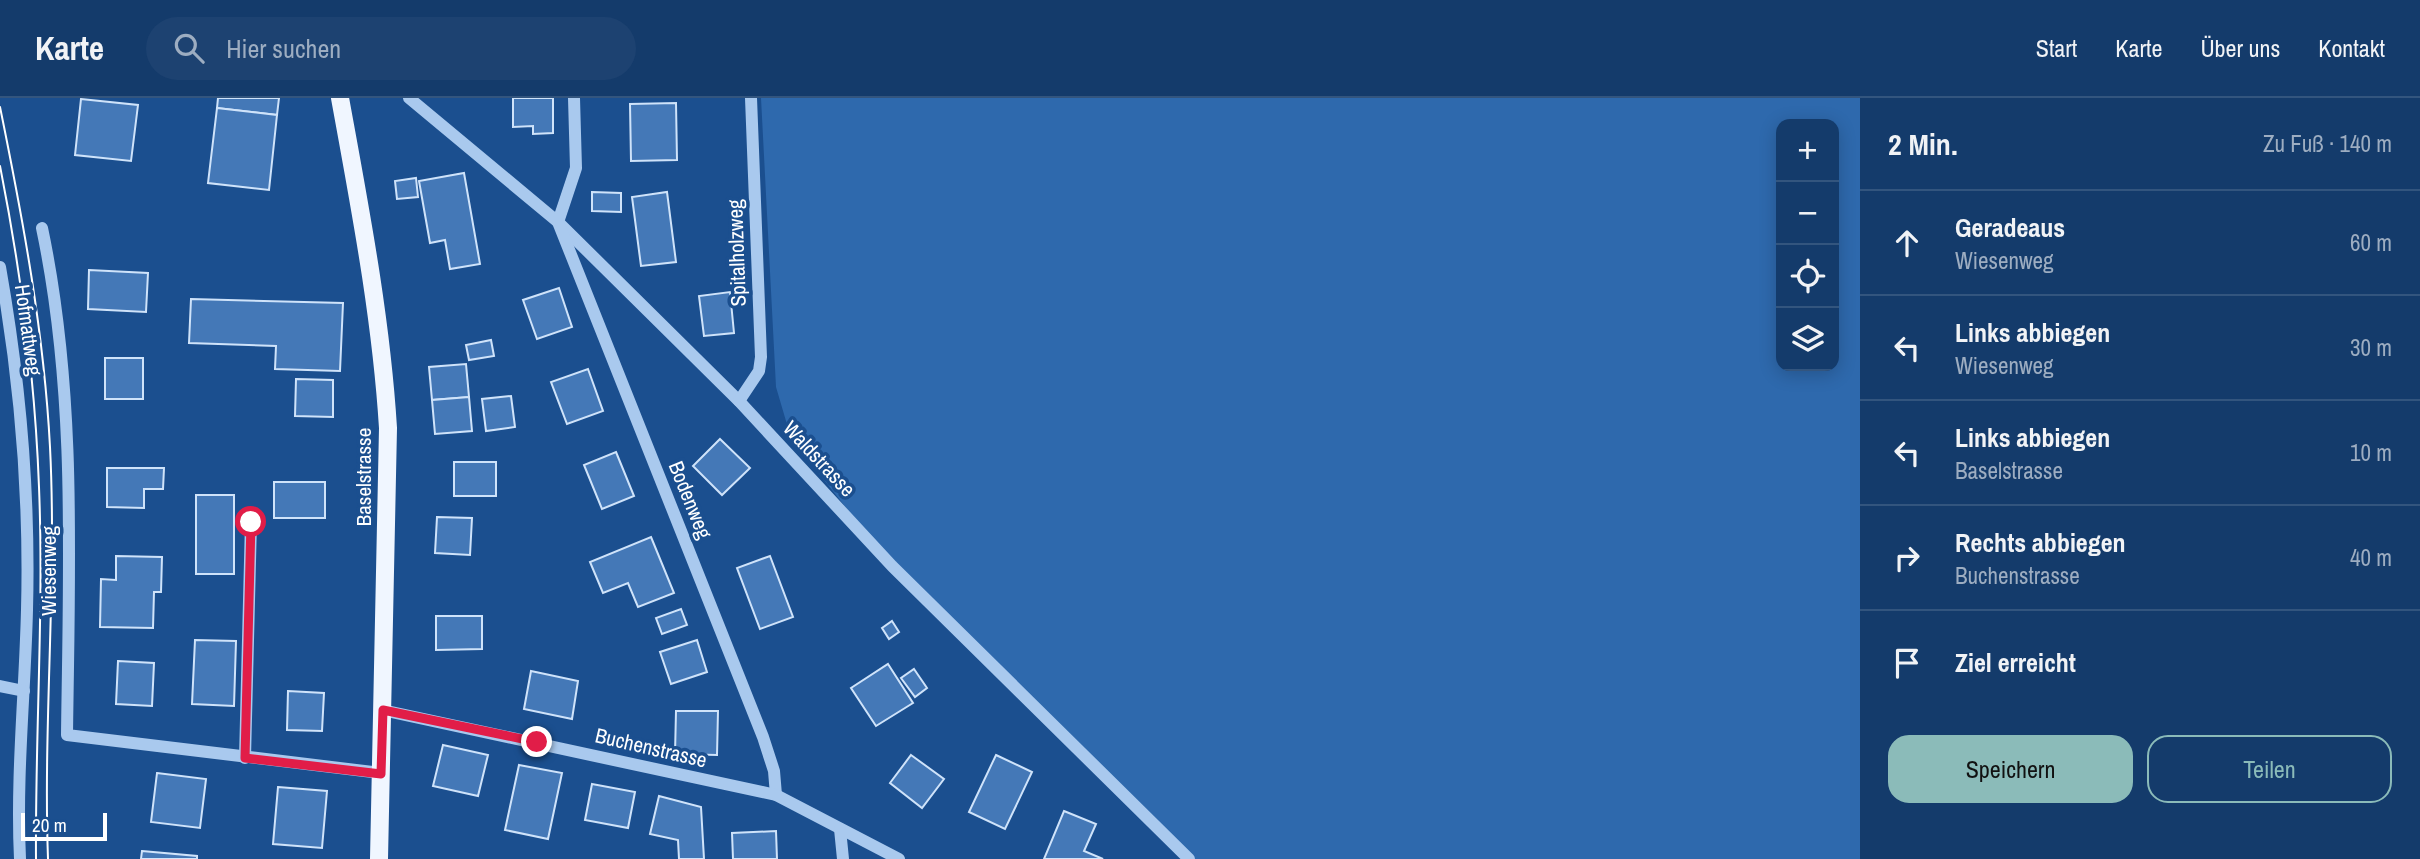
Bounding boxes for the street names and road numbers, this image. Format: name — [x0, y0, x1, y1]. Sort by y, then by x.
street label: Spitalholzweg — [720, 199, 753, 307]
street label: Hofmattweg — [8, 282, 49, 378]
street label: Waldstrasse — [777, 414, 862, 503]
street label: Baselstrasse — [349, 428, 378, 526]
street label: Bodenweg — [662, 457, 719, 543]
street label: Wiesenweg — [34, 526, 63, 616]
street label: Buchenstrasse — [592, 721, 710, 774]

